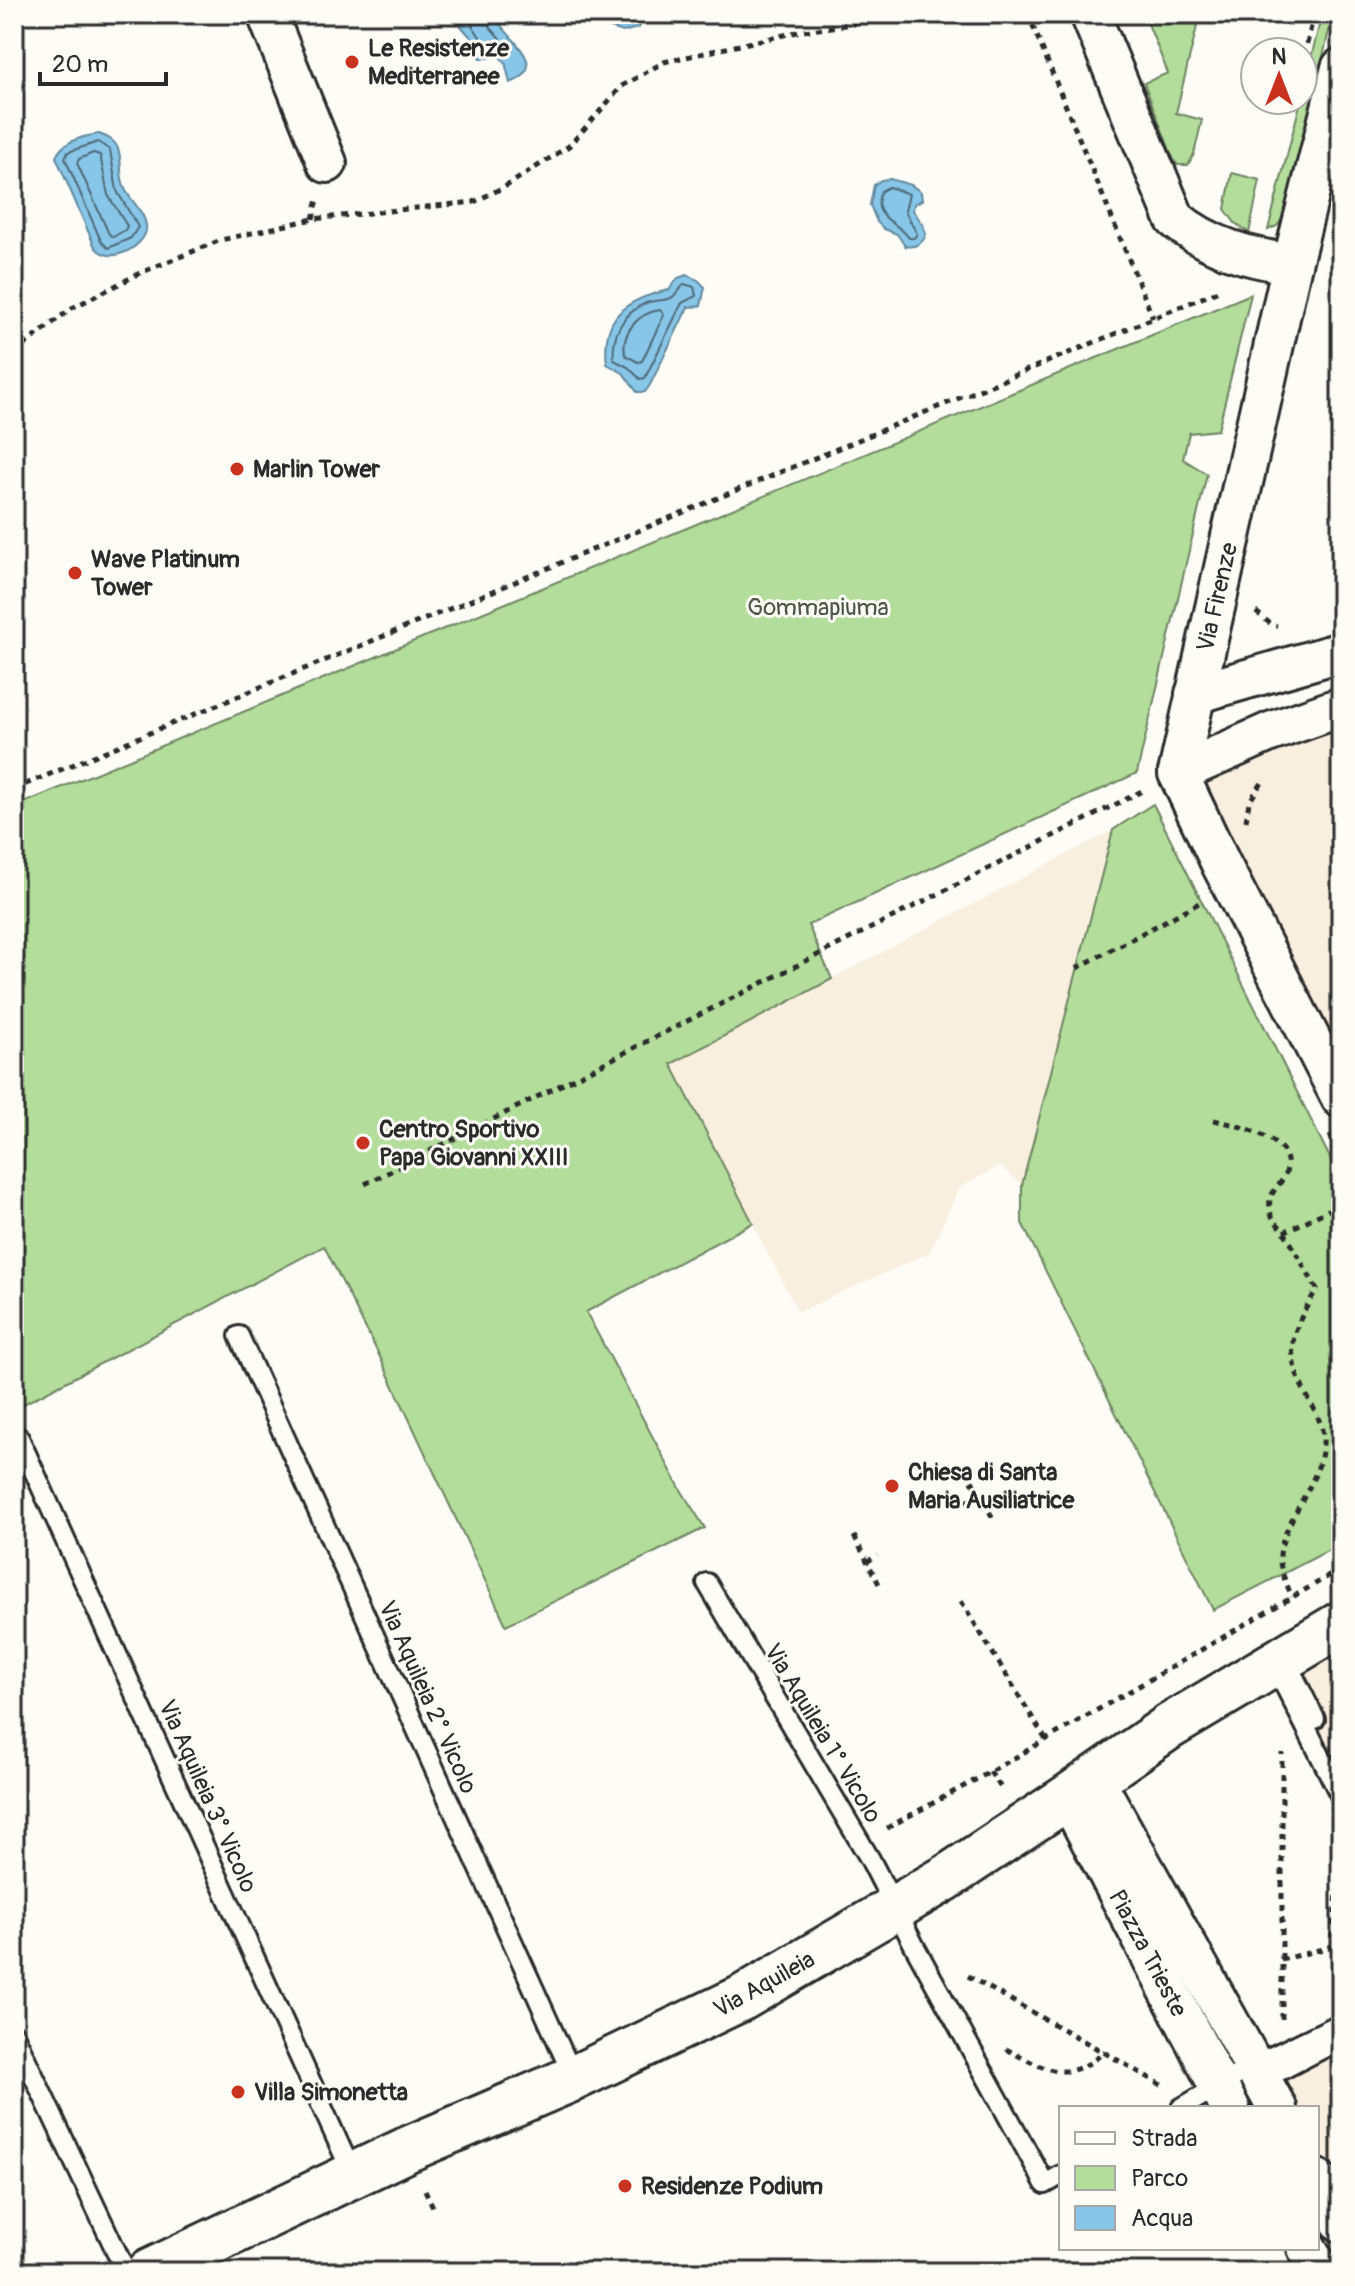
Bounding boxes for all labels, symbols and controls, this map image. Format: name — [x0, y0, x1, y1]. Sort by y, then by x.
place label: Le Resistenze Mediterranee — [368, 34, 510, 91]
scale bar — [40, 36, 166, 86]
north arrow — [1239, 36, 1319, 116]
text: N — [1272, 43, 1287, 71]
text: 20 m — [52, 50, 108, 79]
marker: Le Resistenze Mediterranee — [343, 53, 361, 71]
place label: Marlin Tower — [253, 455, 380, 484]
marker: Marlin Tower — [228, 460, 246, 478]
street label: Via Firenze — [1191, 540, 1244, 655]
place label: Wave Platinum Tower — [90, 545, 240, 602]
marker: Wave Platinum Tower — [66, 564, 84, 582]
park label: Gommapiuma — [747, 593, 889, 622]
place label: Centro Sportivo Papa Giovanni XXIII — [379, 1115, 569, 1172]
marker: Centro Sportivo Papa Giovanni XXIII — [354, 1134, 372, 1152]
place label: Chiesa di Santa Maria Ausiliatrice — [908, 1458, 1075, 1515]
marker: Chiesa di Santa Maria Ausiliatrice — [883, 1477, 901, 1495]
street label: Via Aquileia 2° Vicolo — [372, 1596, 483, 1798]
street label: Via Aquileia 1° Vicolo — [758, 1638, 888, 1828]
street label: Via Aquileia 3° Vicolo — [152, 1695, 263, 1897]
street label: Piazza Trieste — [1102, 1885, 1193, 2022]
street label: Via Aquileia — [709, 1945, 820, 2024]
place label: Villa Simonetta — [254, 2078, 408, 2107]
marker: Villa Simonetta — [229, 2083, 247, 2101]
legend — [1059, 2106, 1319, 2250]
text: Strada — [1131, 2124, 1197, 2153]
text: Parco — [1131, 2164, 1188, 2193]
place label: Residenze Podium — [641, 2172, 823, 2201]
marker: Residenze Podium — [616, 2177, 634, 2195]
text: Acqua — [1131, 2204, 1193, 2233]

